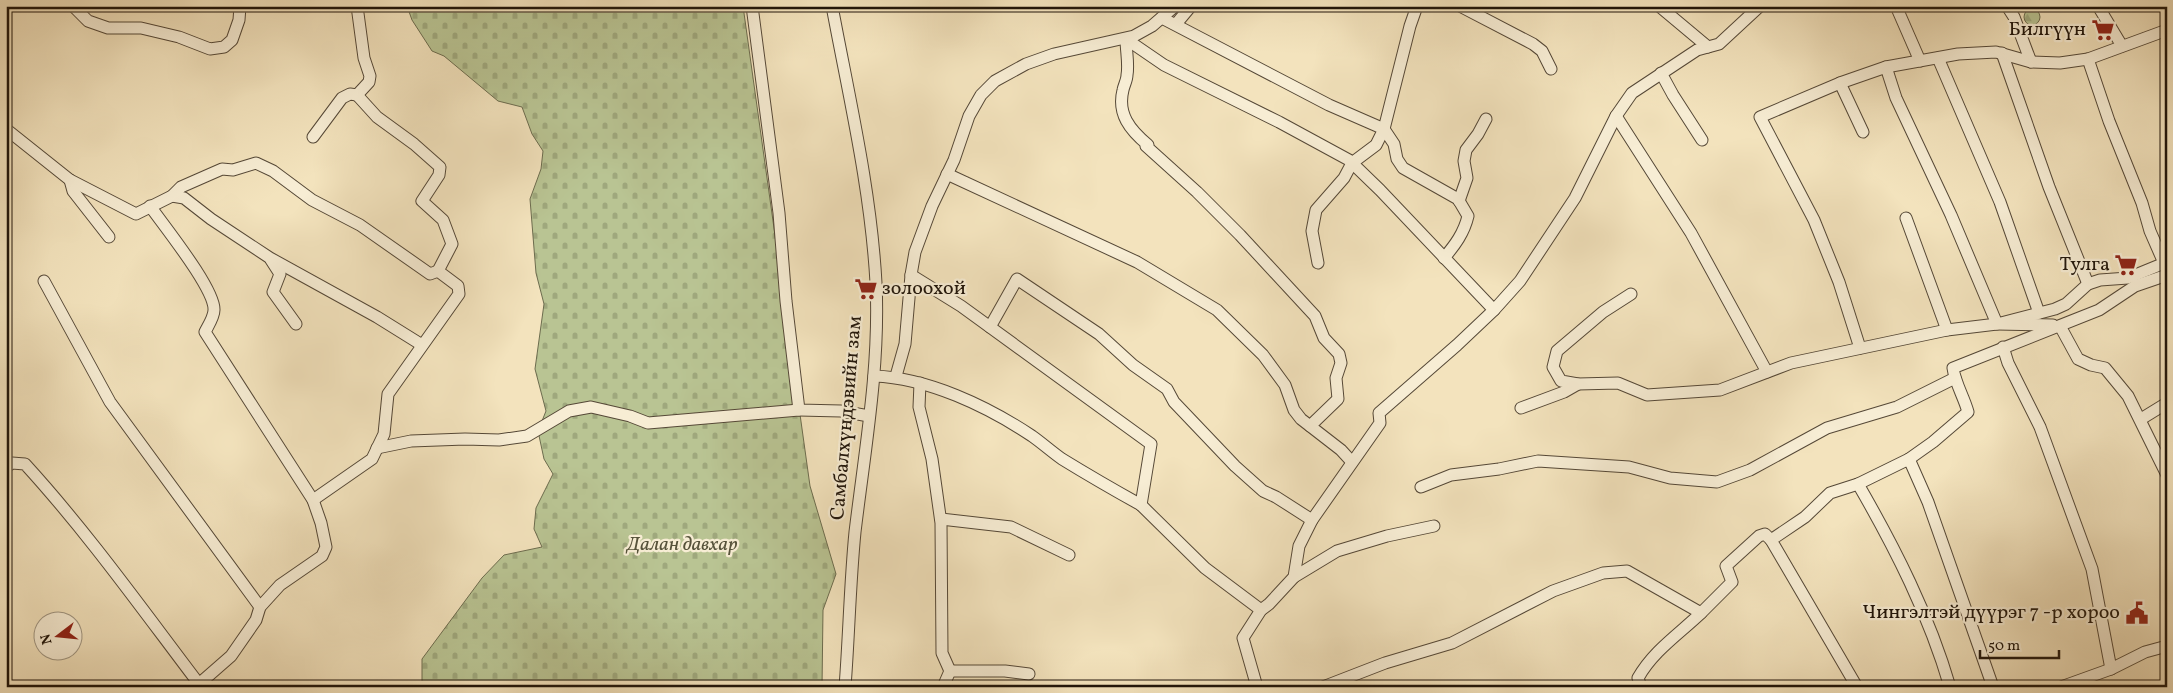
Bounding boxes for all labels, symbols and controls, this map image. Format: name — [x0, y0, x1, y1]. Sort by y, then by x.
place label: Билгүүн — [2009, 16, 2086, 44]
supermarket icon: Билгүүн — [2090, 17, 2116, 43]
place label: Тулга — [2059, 251, 2110, 279]
supermarket icon: Тулга — [2113, 252, 2139, 278]
place label: золоохой — [882, 275, 966, 303]
supermarket icon: золоохой — [853, 276, 879, 302]
street label: Самбалхүндэвийн зам — [824, 314, 870, 521]
park label: Далан давхар — [625, 531, 738, 559]
place label: Чингэлтэй дүүрэг 7 -р хороо — [1862, 599, 2120, 627]
public building icon: Чингэлтэй дүүрэг 7 -р хороо — [2124, 600, 2150, 626]
north arrow — [32, 610, 82, 660]
scale bar — [1980, 628, 2059, 660]
text: N — [36, 632, 57, 647]
text: 50 m — [1988, 636, 2020, 657]

